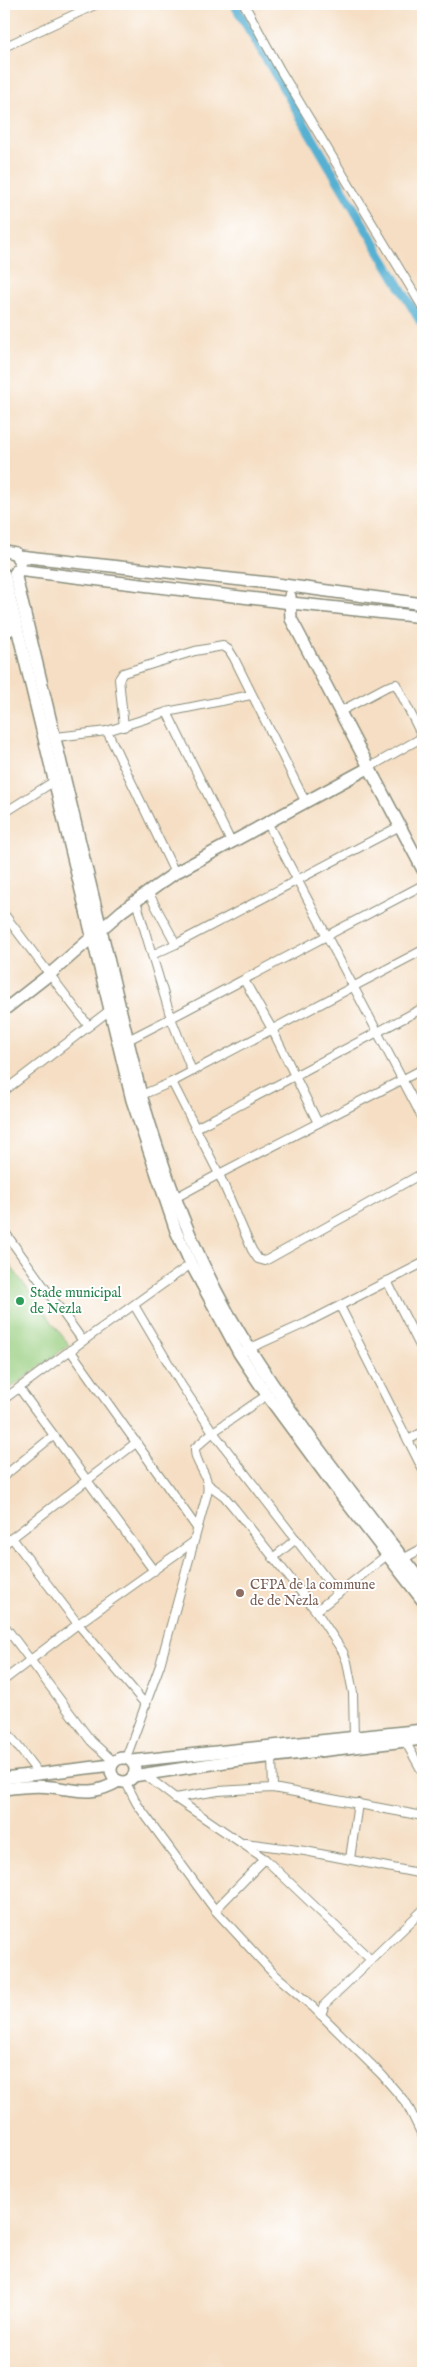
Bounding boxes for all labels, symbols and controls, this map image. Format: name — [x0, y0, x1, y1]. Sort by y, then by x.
place label: Stade municipal de Nezla — [30, 1284, 121, 1318]
marker: Stade municipal de Nezla — [14, 1295, 26, 1307]
place label: CFPA de la commune de de Nezla — [250, 1576, 376, 1610]
marker: CFPA de la commune de de Nezla — [234, 1587, 246, 1599]

